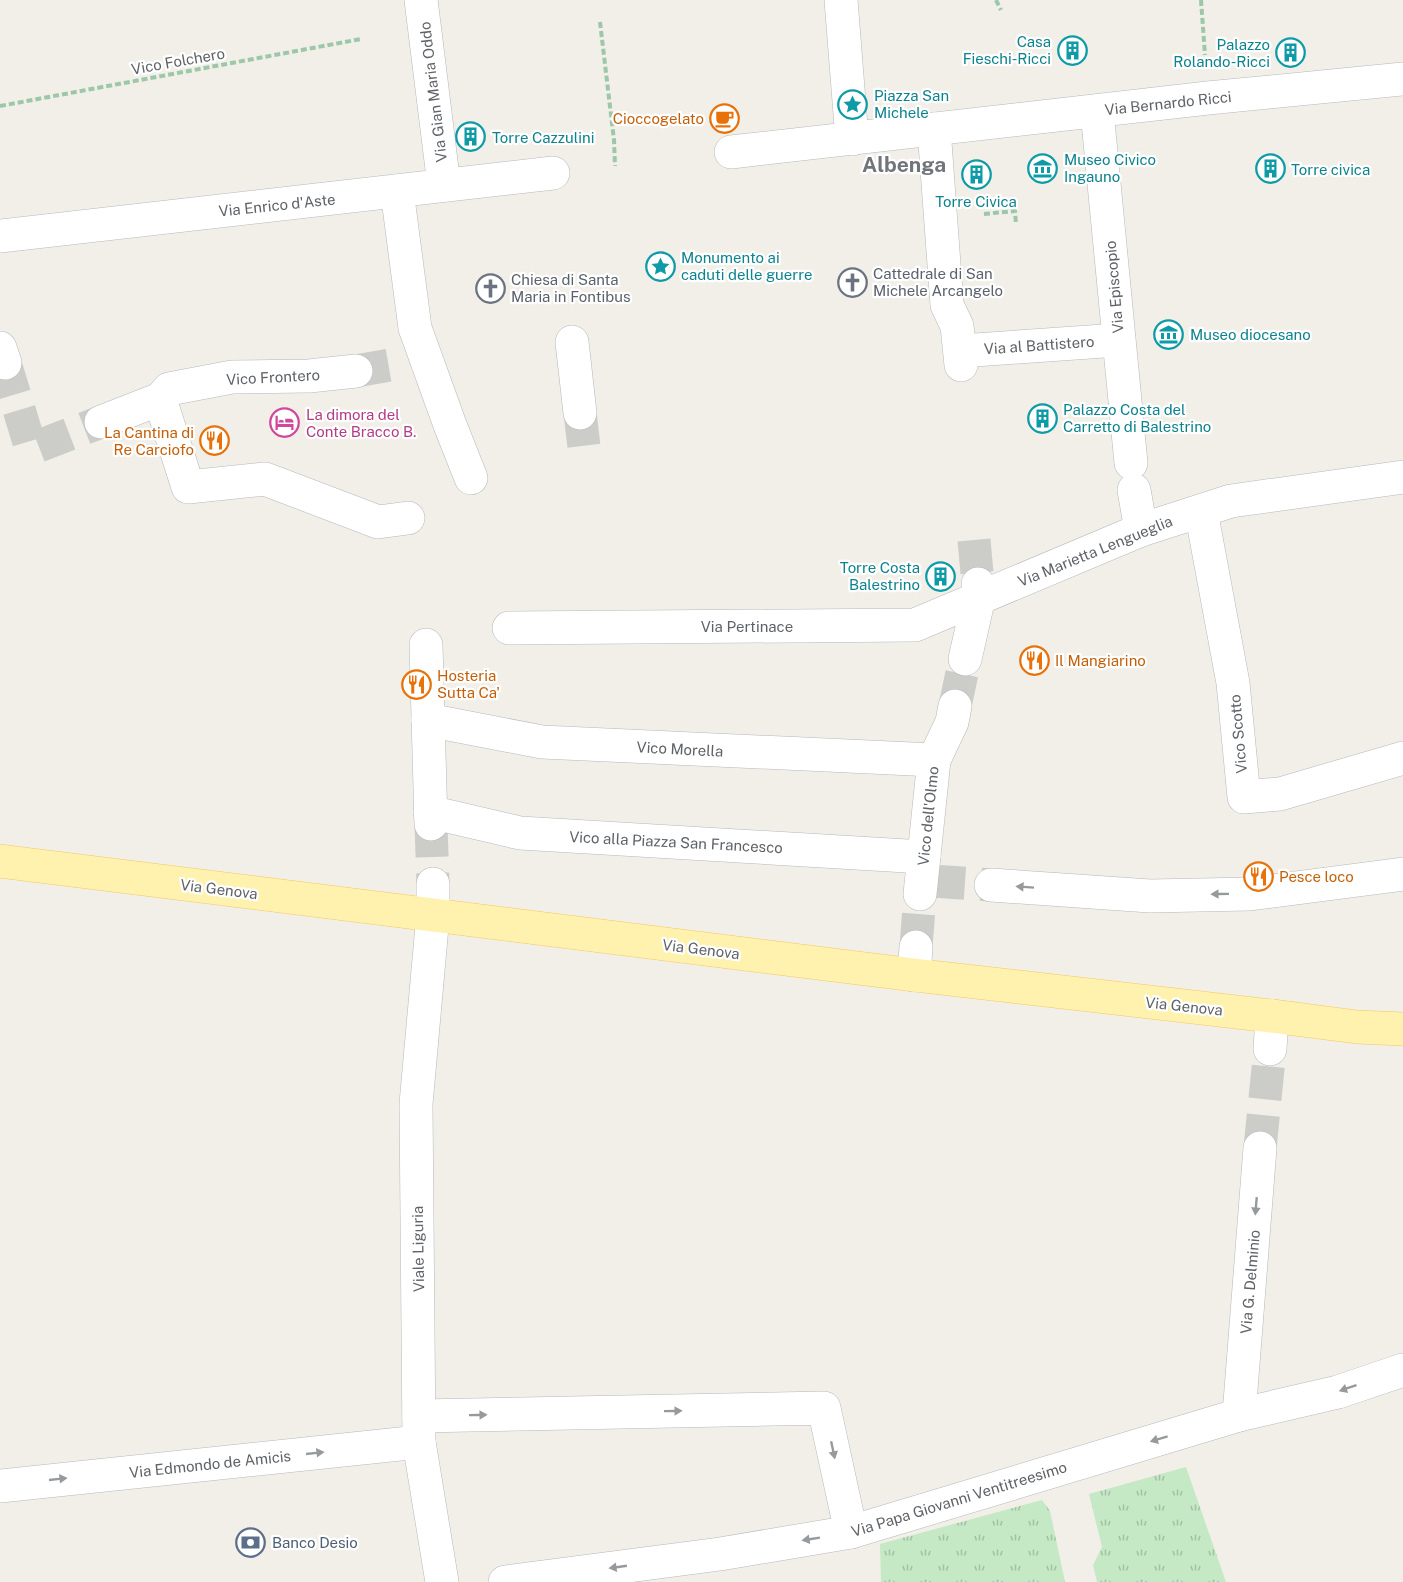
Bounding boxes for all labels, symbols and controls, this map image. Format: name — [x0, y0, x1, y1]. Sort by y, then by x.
street label: Via Gian Maria Oddo — [416, 21, 450, 163]
place label: Casa Fieschi-Ricci — [963, 33, 1051, 67]
building icon: Casa Fieschi-Ricci — [1056, 34, 1088, 66]
place label: Palazzo Rolando-Ricci — [1173, 36, 1270, 70]
building icon: Palazzo Rolando-Ricci — [1275, 37, 1307, 69]
street label: Vico Folchero — [130, 44, 226, 78]
place label: Piazza San Michele — [874, 87, 949, 121]
place icon: Piazza San Michele — [837, 88, 869, 120]
street label: Via Bernardo Ricci — [1104, 88, 1232, 118]
cafe icon: Cioccogelato — [709, 102, 741, 134]
place label: Cioccogelato — [613, 110, 704, 127]
building icon: Torre Cazzulini — [455, 121, 487, 153]
place label: Torre Cazzulini — [492, 129, 595, 146]
place label: Museo Civico Ingauno — [1064, 151, 1156, 185]
district label: Albenga — [862, 152, 946, 177]
museum icon: Museo Civico Ingauno — [1027, 152, 1059, 184]
building icon: Torre civica — [1254, 153, 1286, 185]
building icon: Torre Civica — [960, 158, 992, 190]
place label: Torre civica — [1291, 161, 1370, 178]
street label: Via Enrico d'Aste — [218, 190, 336, 220]
place label: Torre Civica — [935, 193, 1017, 210]
street label: Via Episcopio — [1101, 240, 1127, 334]
place label: Monumento ai caduti delle guerre — [681, 249, 812, 283]
place icon: Monumento ai caduti delle guerre — [644, 250, 676, 282]
place label: Cattedrale di San Michele Arcangelo — [873, 265, 1003, 299]
church icon: Cattedrale di San Michele Arcangelo — [836, 266, 868, 298]
place label: Chiesa di Santa Maria in Fontibus — [511, 271, 631, 305]
church icon: Chiesa di Santa Maria in Fontibus — [474, 272, 506, 304]
museum icon: Museo diocesano — [1153, 318, 1185, 350]
place label: Museo diocesano — [1190, 326, 1311, 343]
street label: Via al Battistero — [983, 333, 1095, 357]
street label: Vico Frontero — [226, 366, 320, 388]
place label: Palazzo Costa del Carretto di Balestrino — [1063, 401, 1211, 435]
building icon: Palazzo Costa del Carretto di Balestrino — [1026, 402, 1058, 434]
place label: La dimora del Conte Bracco B. — [306, 406, 416, 440]
hotel icon: La dimora del Conte Bracco B. — [269, 407, 301, 439]
place label: La Cantina di Re Carciofo — [104, 424, 194, 458]
restaurant icon: La Cantina di Re Carciofo — [199, 425, 231, 457]
street label: Via Marietta Lengueglia — [1015, 512, 1175, 590]
place label: Torre Costa Balestrino — [840, 559, 920, 593]
building icon: Torre Costa Balestrino — [925, 560, 957, 592]
street label: Via Pertinace — [701, 618, 793, 635]
restaurant icon: Il Mangiarino — [1018, 644, 1050, 676]
place label: Il Mangiarino — [1055, 652, 1146, 669]
place label: Hosteria Sutta Ca' — [437, 667, 500, 701]
restaurant icon: Hosteria Sutta Ca' — [400, 668, 432, 700]
street label: Vico Scotto — [1226, 694, 1250, 774]
street label: Vico Morella — [636, 738, 724, 760]
street label: Vico dell'Olmo — [914, 765, 942, 867]
street label: Vico alla Piazza San Francesco — [569, 828, 783, 856]
restaurant icon: Pesce loco — [1242, 860, 1274, 892]
place label: Pesce loco — [1279, 868, 1354, 885]
street label: Via Genova — [179, 876, 259, 902]
one-way arrow — [1016, 883, 1035, 892]
one-way arrow — [1210, 890, 1229, 899]
street label: Via Genova — [661, 936, 741, 962]
street label: Via Genova — [1144, 993, 1224, 1019]
one-way arrow — [1251, 1197, 1261, 1216]
street label: Viale Liguria — [409, 1206, 427, 1292]
street label: Via G. Delminio — [1237, 1229, 1263, 1335]
one-way arrow — [1339, 1384, 1357, 1394]
one-way arrow — [663, 1406, 682, 1416]
one-way arrow — [468, 1410, 487, 1420]
one-way arrow — [1150, 1435, 1168, 1444]
one-way arrow — [829, 1441, 839, 1460]
street label: Via Edmondo de Amicis — [128, 1447, 292, 1481]
one-way arrow — [305, 1448, 324, 1458]
street label: Via Papa Giovanni Ventitreesimo — [849, 1458, 1069, 1540]
one-way arrow — [49, 1475, 68, 1484]
bank icon: Banco Desio — [235, 1526, 267, 1558]
place label: Banco Desio — [272, 1534, 358, 1551]
one-way arrow — [801, 1534, 820, 1543]
one-way arrow — [608, 1562, 627, 1572]

